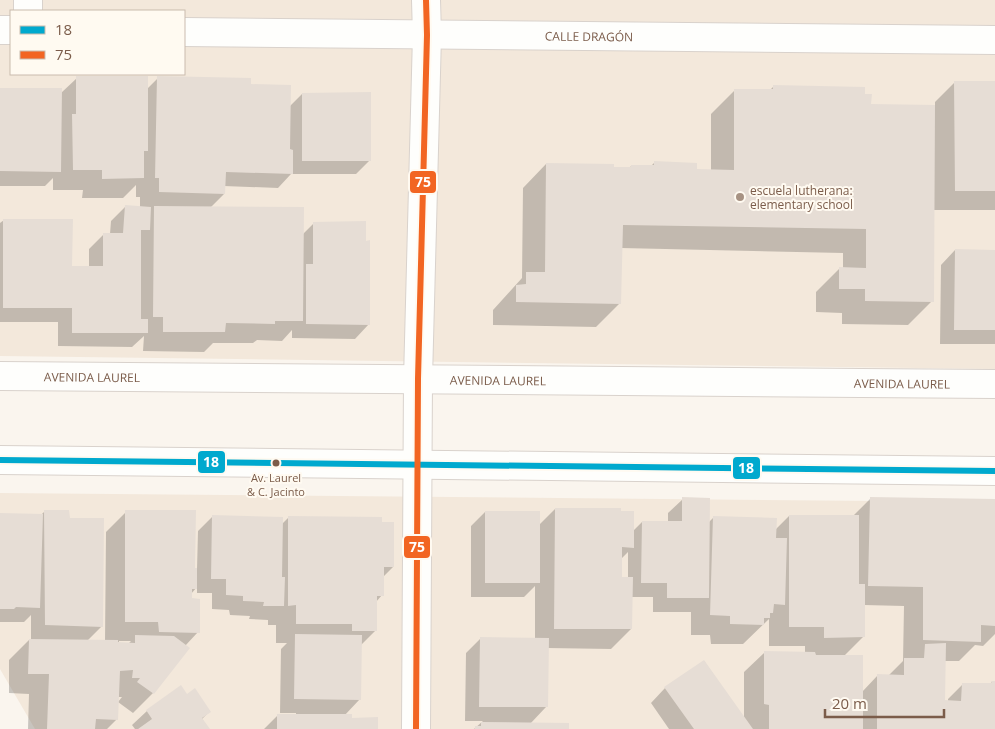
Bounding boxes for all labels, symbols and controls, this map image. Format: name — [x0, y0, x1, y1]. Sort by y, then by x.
legend — [10, 10, 185, 75]
text: 18 — [55, 19, 72, 39]
street label: CALLE DRAGÓN — [545, 27, 633, 45]
text: 75 — [55, 44, 72, 64]
line badge: 75 — [409, 170, 437, 194]
text: 75 — [415, 172, 431, 191]
place label: escuela lutherana: elementary school — [750, 182, 853, 213]
marker: escuela lutherana: elementary school — [734, 191, 746, 203]
street label: AVENIDA LAUREL — [44, 368, 140, 386]
street label: AVENIDA LAUREL — [450, 371, 546, 389]
street label: AVENIDA LAUREL — [854, 374, 950, 392]
line badge: 18 — [197, 450, 226, 474]
text: 18 — [203, 452, 219, 471]
line badge: 18 — [732, 456, 761, 480]
marker: Av. Laurel & C. Jacinto — [271, 458, 281, 468]
text: 18 — [738, 458, 754, 477]
place label: Av. Laurel & C. Jacinto — [247, 470, 305, 499]
line badge: 75 — [403, 535, 431, 559]
text: 75 — [409, 537, 425, 556]
scale bar — [825, 686, 944, 718]
text: 20 m — [832, 693, 867, 713]

